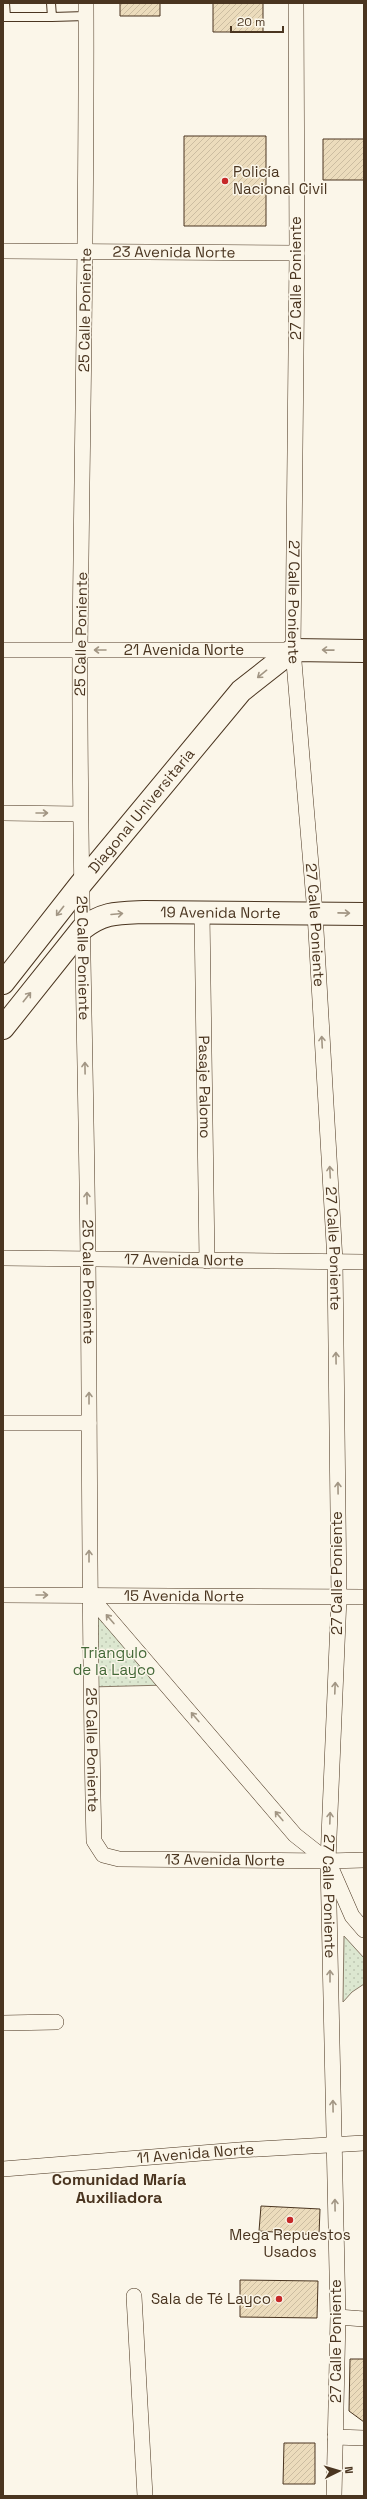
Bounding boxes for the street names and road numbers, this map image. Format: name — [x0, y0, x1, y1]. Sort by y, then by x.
street label: 27 Calle Poniente — [286, 216, 305, 340]
street label: 23 Avenida Norte — [112, 242, 236, 262]
street label: 25 Calle Poniente — [74, 247, 95, 372]
street label: 27 Calle Poniente — [284, 540, 304, 665]
street label: 25 Calle Poniente — [70, 571, 91, 696]
street label: 21 Avenida Norte — [124, 640, 244, 659]
street label: Diagonal Universitaria — [84, 744, 199, 877]
street label: 27 Calle Poniente — [302, 862, 329, 988]
street label: 25 Calle Poniente — [73, 895, 94, 1021]
street label: 19 Avenida Norte — [160, 902, 281, 922]
street label: Pasaje Palomo — [195, 1035, 215, 1139]
street label: 27 Calle Poniente — [322, 1186, 346, 1311]
street label: 25 Calle Poniente — [79, 1219, 99, 1344]
street label: 17 Avenida Norte — [124, 1249, 244, 1270]
street label: 27 Calle Poniente — [327, 1511, 346, 1635]
street label: 15 Avenida Norte — [124, 1586, 244, 1605]
street label: 25 Calle Poniente — [82, 1687, 103, 1813]
street label: 27 Calle Poniente — [319, 1834, 340, 1959]
street label: 13 Avenida Norte — [164, 1849, 285, 1870]
street label: 11 Avenida Norte — [136, 2139, 255, 2167]
street label: 27 Calle Poniente — [326, 2279, 345, 2403]

